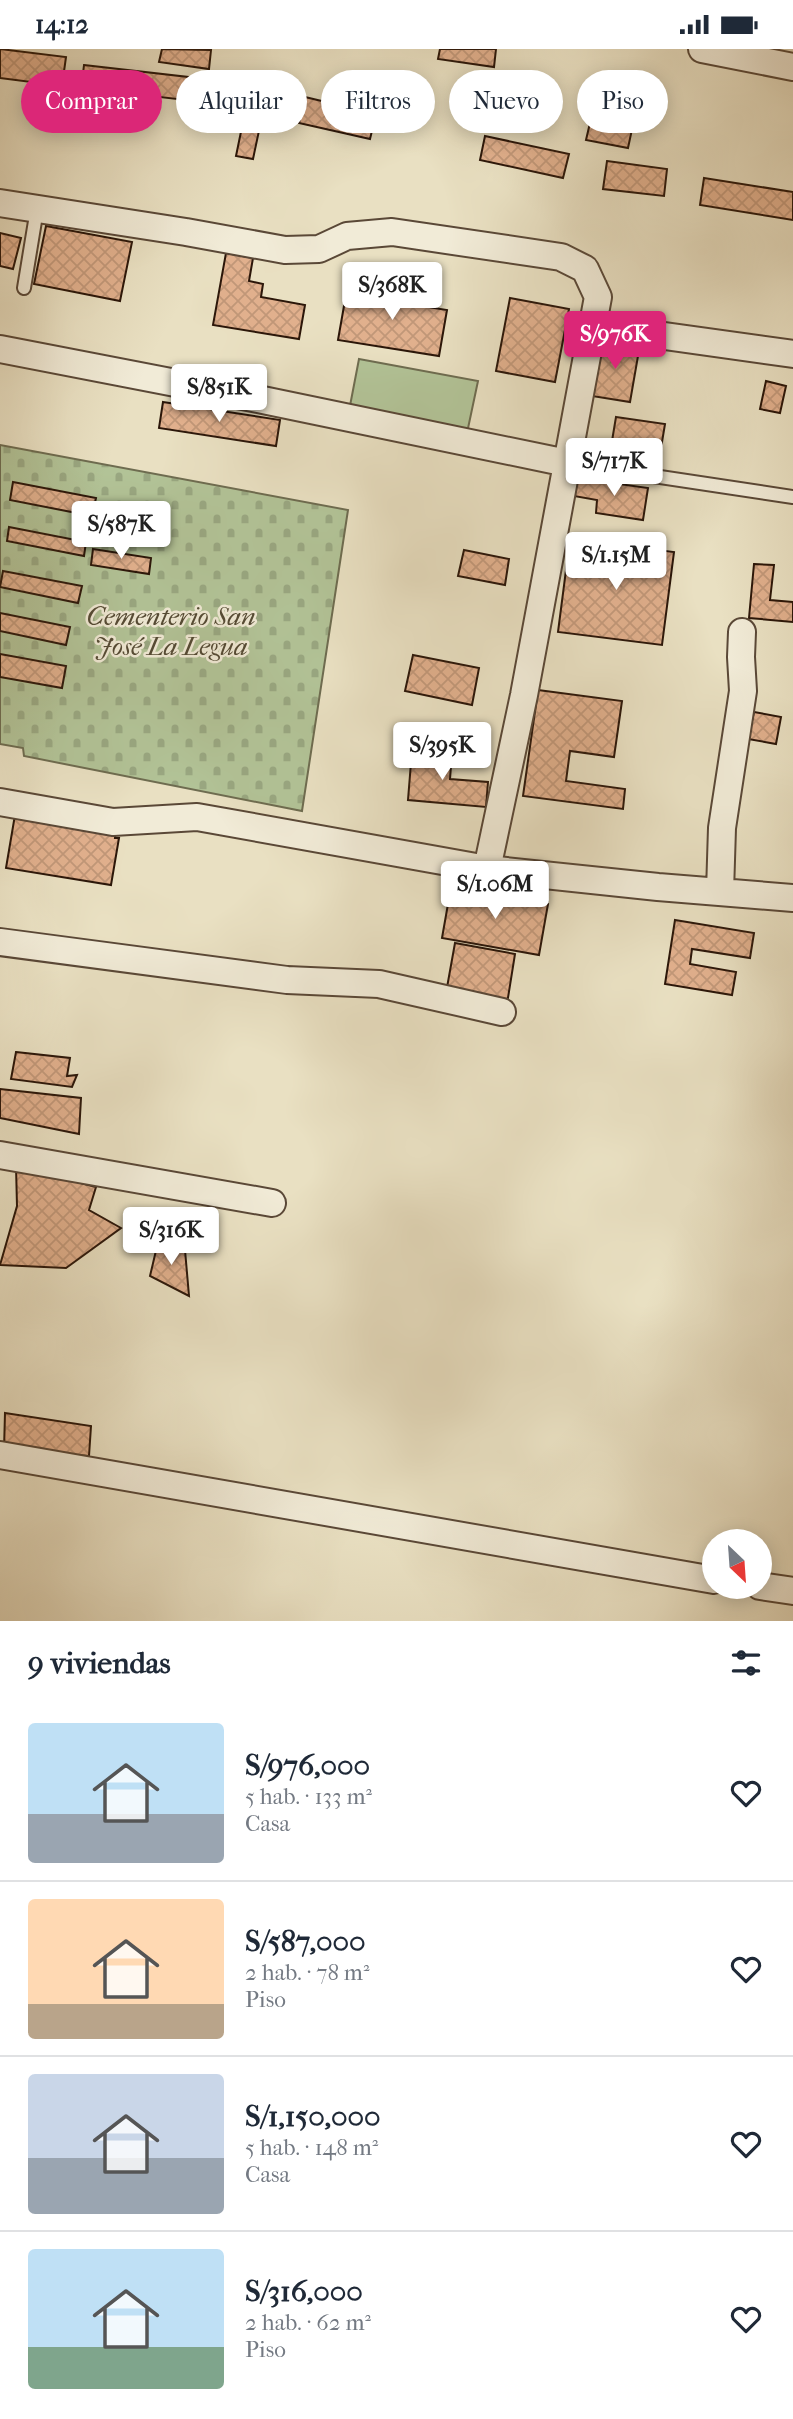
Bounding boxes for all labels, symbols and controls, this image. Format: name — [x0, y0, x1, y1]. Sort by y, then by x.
text: 14:12 — [35, 9, 89, 40]
chip: Comprar — [21, 70, 162, 133]
chip: Alquilar — [176, 70, 307, 133]
chip: Filtros — [321, 70, 435, 133]
chip: Nuevo — [449, 70, 563, 133]
chip: Piso — [577, 70, 668, 133]
pin: S/368K — [335, 263, 449, 322]
text: S/368K — [358, 271, 426, 298]
pin: S/976K — [558, 311, 672, 371]
text: S/976K — [580, 320, 650, 347]
pin: S/851K — [162, 365, 276, 424]
text: S/851K — [187, 373, 251, 400]
pin: S/717K — [557, 439, 671, 498]
text: S/717K — [582, 447, 646, 474]
pin: S/587K — [64, 501, 178, 561]
text: S/587K — [88, 510, 154, 537]
pin: S/1.15M — [551, 533, 681, 592]
text: S/1.15M — [581, 541, 651, 568]
park label: Cementerio San José La Legua — [86, 601, 256, 662]
pin: S/395K — [385, 723, 499, 782]
text: S/395K — [409, 731, 475, 758]
pin: S/1.06M — [430, 861, 560, 921]
text: S/1.06M — [457, 870, 533, 897]
pin: S/316K — [114, 1207, 228, 1267]
text: S/316K — [139, 1216, 203, 1243]
north arrow — [702, 1529, 772, 1599]
map controls — [702, 1529, 772, 1599]
icon: filters — [727, 1644, 765, 1682]
text: 9 viviendas — [28, 1646, 171, 1681]
text: S/976,000 — [245, 1748, 370, 1783]
icon: home — [84, 1751, 168, 1835]
icon: heart — [727, 1774, 765, 1812]
text: 5 hab. · 133 m² — [245, 1783, 372, 1810]
text: Casa — [245, 1810, 290, 1837]
text: S/587,000 — [245, 1924, 366, 1959]
icon: home — [84, 1927, 168, 2011]
icon: heart — [727, 1950, 765, 1988]
text: 2 hab. · 78 m² — [245, 1959, 369, 1986]
text: Piso — [245, 1986, 286, 2013]
text: S/1,150,000 — [245, 2099, 381, 2134]
icon: home — [84, 2102, 168, 2186]
icon: heart — [727, 2125, 765, 2163]
text: 5 hab. · 148 m² — [245, 2134, 378, 2161]
text: Casa — [245, 2161, 290, 2188]
text: S/316,000 — [245, 2274, 363, 2309]
icon: home — [84, 2277, 168, 2361]
icon: heart — [727, 2300, 765, 2338]
text: 2 hab. · 62 m² — [245, 2309, 371, 2336]
text: Piso — [245, 2336, 286, 2363]

